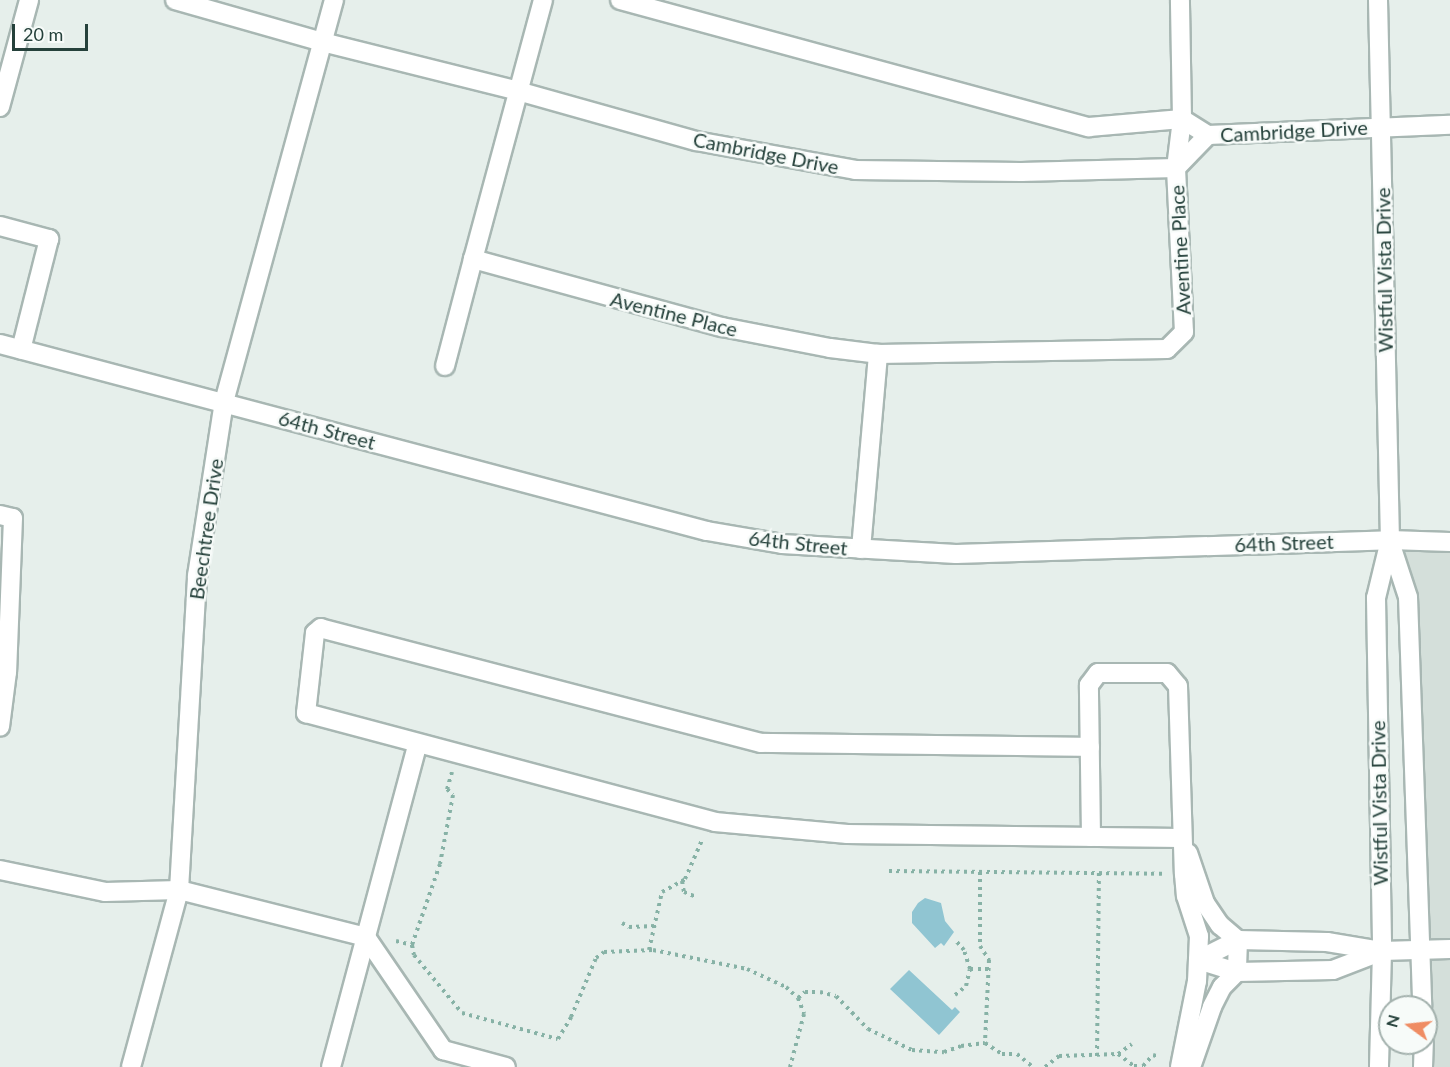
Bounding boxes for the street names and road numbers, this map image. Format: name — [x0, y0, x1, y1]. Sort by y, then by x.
street label: Cambridge Drive — [1220, 115, 1368, 147]
street label: Cambridge Drive — [691, 127, 841, 179]
street label: Aventine Place — [1165, 184, 1195, 316]
street label: Wistful Vista Drive — [1371, 187, 1397, 353]
street label: Aventine Place — [608, 287, 740, 341]
street label: 64th Street — [276, 406, 378, 454]
street label: Beechtree Drive — [184, 457, 228, 601]
street label: 64th Street — [747, 526, 849, 560]
street label: 64th Street — [1234, 529, 1334, 557]
street label: Wistful Vista Drive — [1366, 720, 1392, 886]

